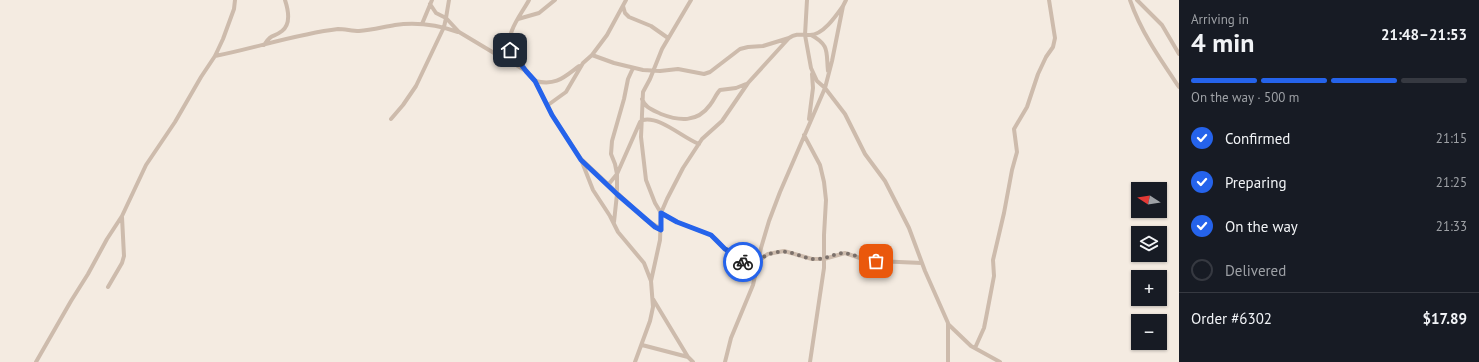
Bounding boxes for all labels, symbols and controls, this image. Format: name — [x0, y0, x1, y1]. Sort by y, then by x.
text: Arriving in — [1191, 11, 1249, 28]
text: 21:48–21:53 — [1381, 25, 1467, 44]
text: 4 min — [1191, 26, 1254, 59]
pin — [493, 33, 527, 67]
icon: home — [499, 39, 521, 61]
text: On the way · 500 m — [1191, 89, 1299, 106]
icon: check — [1191, 127, 1213, 149]
text: Confirmed — [1225, 129, 1290, 148]
text: 21:15 — [1436, 130, 1467, 147]
icon: check — [1191, 171, 1213, 193]
text: Preparing — [1225, 173, 1287, 192]
text: 21:25 — [1436, 174, 1467, 191]
north arrow — [1131, 182, 1167, 218]
map controls — [1131, 182, 1167, 350]
icon: check — [1191, 215, 1213, 237]
text: On the way — [1225, 217, 1298, 236]
text: 21:33 — [1436, 218, 1467, 235]
button: layers — [1131, 226, 1167, 262]
courier — [723, 242, 763, 282]
pin — [859, 244, 893, 278]
icon: bag — [865, 250, 887, 272]
icon: bike — [732, 251, 754, 273]
text: Delivered — [1225, 261, 1286, 280]
button: + — [1131, 270, 1167, 306]
text: Order #6302 — [1191, 309, 1272, 328]
text: $17.89 — [1423, 309, 1467, 328]
button: − — [1131, 314, 1167, 350]

